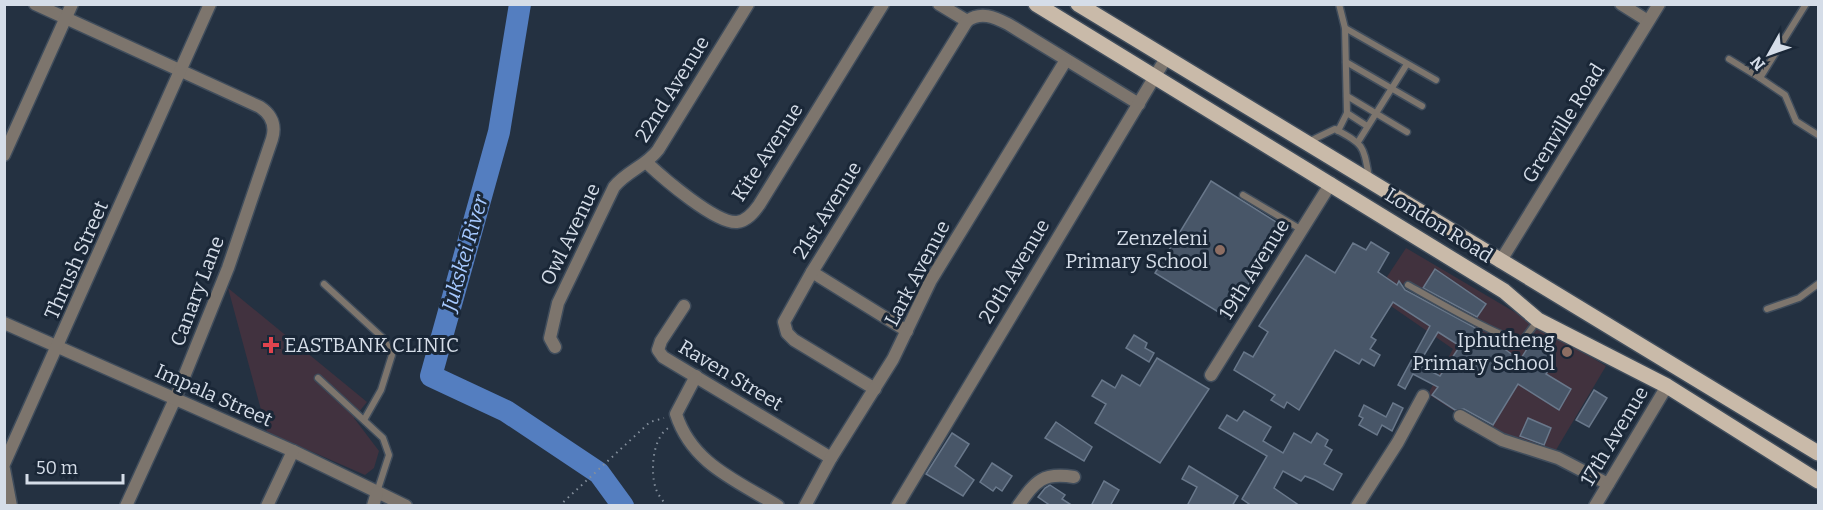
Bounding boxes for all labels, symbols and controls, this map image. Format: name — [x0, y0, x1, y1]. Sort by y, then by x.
north arrow — [1739, 24, 1799, 84]
street label: 22nd Avenue — [630, 32, 714, 146]
text: N — [1747, 52, 1769, 74]
street label: Grenville Road — [1517, 59, 1609, 187]
street label: Kite Avenue — [726, 98, 808, 206]
street label: 21st Avenue — [788, 157, 866, 263]
street label: Owl Avenue — [535, 179, 605, 289]
street label: London Road — [1381, 182, 1497, 268]
water label: Jukskei River — [435, 191, 494, 316]
street label: Thrush Street — [39, 197, 113, 323]
street label: 20th Avenue — [973, 214, 1055, 328]
street label: 19th Avenue — [1214, 214, 1294, 324]
street label: Lark Avenue — [879, 216, 955, 330]
place label: Zenzeleni Primary School — [1065, 226, 1208, 273]
street label: Canary Lane — [165, 233, 229, 349]
marker: Zenzeleni Primary School — [1213, 243, 1227, 257]
place label: Iphutheng Primary School — [1412, 328, 1555, 375]
place label: EASTBANK CLINIC — [284, 333, 459, 357]
street label: Raven Street — [674, 334, 788, 416]
marker: EASTBANK CLINIC — [262, 336, 280, 354]
marker: Iphutheng Primary School — [1560, 345, 1574, 359]
street label: Impala Street — [152, 358, 276, 432]
street label: 17th Avenue — [1575, 382, 1653, 490]
scale bar — [27, 447, 123, 485]
text: 50 m — [36, 457, 78, 479]

